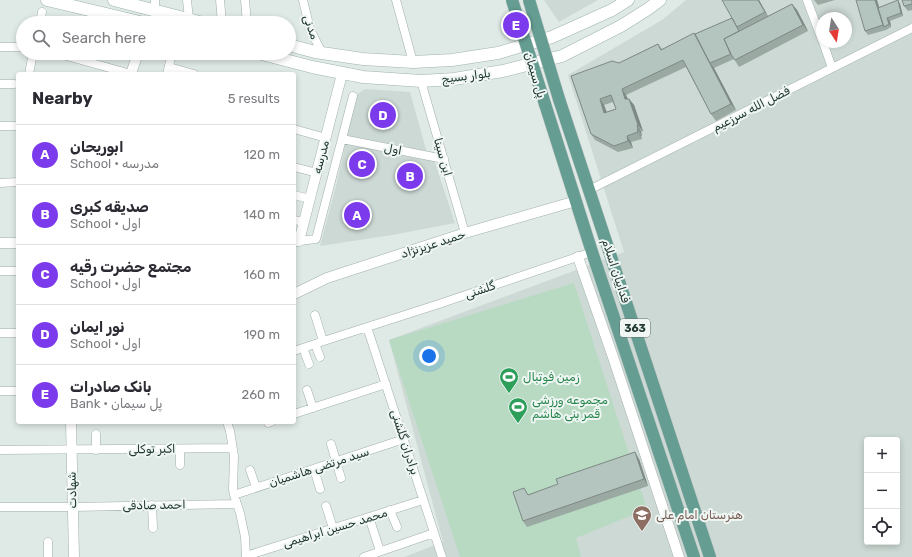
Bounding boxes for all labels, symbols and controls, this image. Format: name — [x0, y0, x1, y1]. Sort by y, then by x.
pin: E — [503, 10, 529, 40]
north arrow — [816, 12, 852, 48]
street label: مدنی — [299, 13, 322, 42]
search box — [16, 16, 296, 60]
icon: search — [30, 27, 52, 49]
text: Search here — [62, 29, 146, 47]
street label: پل سیمان — [520, 50, 549, 100]
street label: بلوار بسیج — [441, 66, 492, 88]
street label: فضل الله سرزعیم — [710, 83, 793, 135]
text: Nearby — [32, 88, 93, 108]
text: 5 results — [228, 91, 280, 106]
pin: D — [370, 100, 396, 130]
street label: ابن سینا — [431, 136, 455, 178]
text: ابوریحان — [70, 138, 124, 156]
street label: مدرسه — [310, 138, 333, 176]
street label: اول — [383, 140, 403, 159]
text: A — [40, 147, 50, 162]
text: 120 m — [244, 147, 280, 162]
pin: C — [349, 149, 375, 179]
text: School · مدرسه — [70, 156, 159, 171]
pin: B — [397, 161, 423, 191]
text: صدیقه کبری — [70, 198, 149, 216]
pin: A — [344, 200, 370, 230]
text: B — [40, 207, 50, 222]
text: 140 m — [243, 207, 280, 222]
text: School · اول — [70, 216, 141, 231]
street label: حمید عزیزنژاد — [399, 227, 467, 262]
street label: فداییان اسلام — [597, 237, 633, 306]
text: مجتمع حضرت رقیه — [70, 258, 192, 276]
text: C — [40, 267, 50, 282]
text: 160 m — [244, 267, 280, 282]
text: School · اول — [70, 276, 141, 291]
street label: گلشنی — [463, 278, 498, 303]
text: نور ایمان — [70, 318, 124, 336]
road number: 363 — [620, 319, 650, 337]
text: D — [40, 327, 50, 342]
text: 190 m — [244, 327, 280, 342]
text: School · اول — [70, 336, 141, 351]
your location — [419, 346, 439, 366]
sports icon: زمین فوتبال — [498, 366, 520, 394]
place label: زمین فوتبال — [523, 370, 580, 385]
text: بانک صادرات — [70, 378, 152, 396]
text: E — [41, 387, 49, 402]
text: 260 m — [242, 387, 280, 402]
place label: مجموعه ورزشی قمر بنی هاشم — [532, 393, 608, 422]
text: Bank · پل سیمان — [70, 396, 163, 411]
sports icon: مجموعه ورزشی قمر بنی هاشم — [507, 396, 529, 424]
street label: برادران گلشنی — [387, 407, 422, 477]
map controls — [864, 437, 900, 545]
button: + — [864, 437, 900, 473]
street label: اکبر توکلی — [128, 442, 176, 457]
street label: سید مرتضی هاشمیان — [267, 444, 371, 491]
street label: شهادت — [65, 471, 79, 509]
button: − — [864, 473, 900, 509]
street label: احمد صادقی — [122, 497, 186, 514]
school or university icon: هنرستان امام علی — [631, 504, 653, 532]
street label: محمد حسین ابراهیمی — [281, 505, 390, 552]
place label: هنرستان امام علی — [656, 508, 743, 524]
button: locate — [864, 509, 900, 545]

